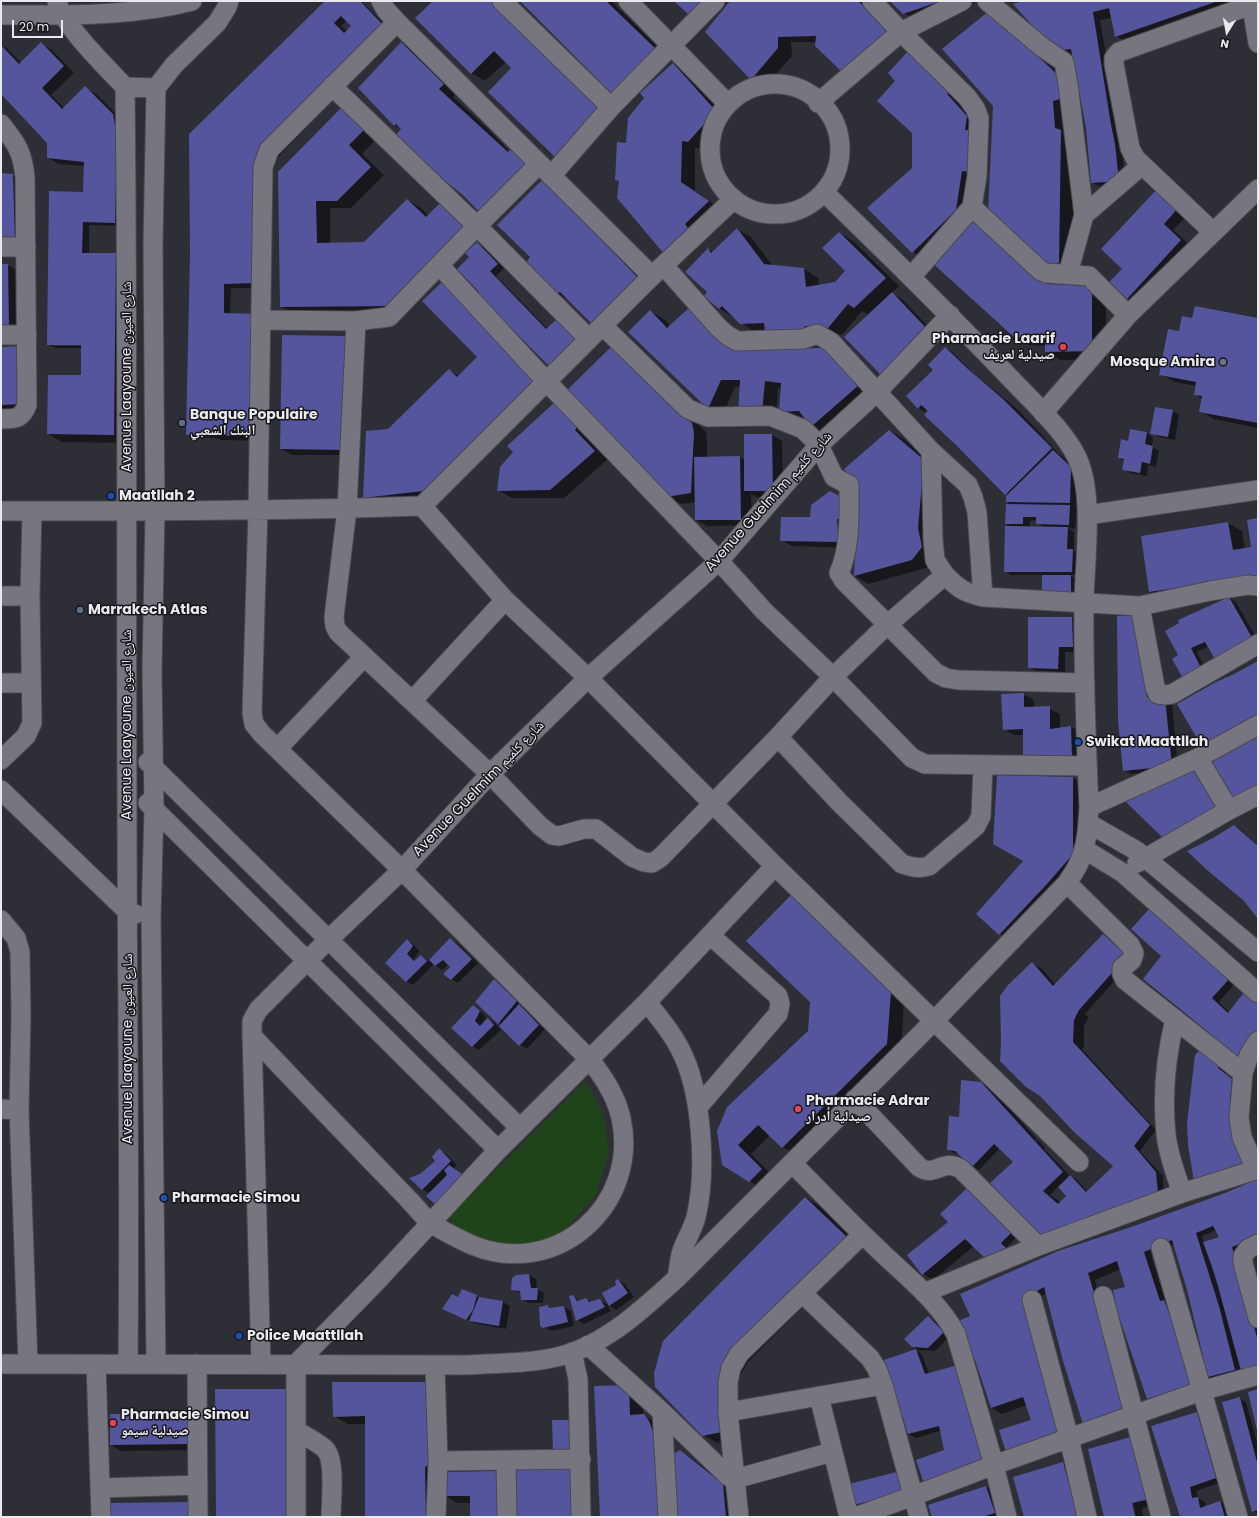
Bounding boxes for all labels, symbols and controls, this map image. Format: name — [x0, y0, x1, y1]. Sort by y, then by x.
scale bar — [14, 12, 65, 38]
north arrow — [1207, 12, 1247, 52]
text: 20 m — [19, 18, 49, 35]
text: N — [1219, 35, 1230, 52]
street label: Avenue Laayoune شارع العيون — [119, 282, 135, 472]
place label: Pharmacie Laarif صيدلية لعريف — [932, 331, 1055, 364]
marker: Pharmacie Laarif صيدلية لعريف — [1058, 342, 1068, 352]
place label: Mosque Amira — [1110, 354, 1215, 370]
marker: Mosque Amira — [1218, 357, 1228, 367]
place label: Banque Populaire البنك الشعبي — [190, 407, 318, 440]
marker: Banque Populaire البنك الشعبي — [177, 418, 187, 428]
street label: Avenue Guelmim شارع كلميم — [702, 429, 836, 575]
place label: Maatllah 2 — [119, 488, 195, 504]
marker: Maatllah 2 — [106, 491, 116, 501]
place label: Marrakech Atlas — [88, 602, 207, 618]
marker: Marrakech Atlas — [75, 605, 85, 615]
street label: Avenue Laayoune شارع العيون — [119, 630, 135, 820]
street label: Avenue Guelmim شارع كلميم — [410, 718, 548, 860]
place label: Swikat Maattllah — [1086, 734, 1208, 750]
marker: Swikat Maattllah — [1073, 737, 1083, 747]
street label: Avenue Laayoune شارع العيون — [120, 954, 136, 1144]
place label: Pharmacie Adrar صيدلية أدرار — [806, 1093, 930, 1126]
marker: Pharmacie Adrar صيدلية أدرار — [793, 1104, 803, 1114]
place label: Pharmacie Simou — [172, 1190, 300, 1206]
marker: Pharmacie Simou — [159, 1193, 169, 1203]
place label: Police Maattllah — [247, 1328, 363, 1344]
marker: Police Maattllah — [234, 1331, 244, 1341]
place label: Pharmacie Simou صيدلية سيمو — [121, 1407, 249, 1440]
marker: Pharmacie Simou صيدلية سيمو — [108, 1418, 118, 1428]

